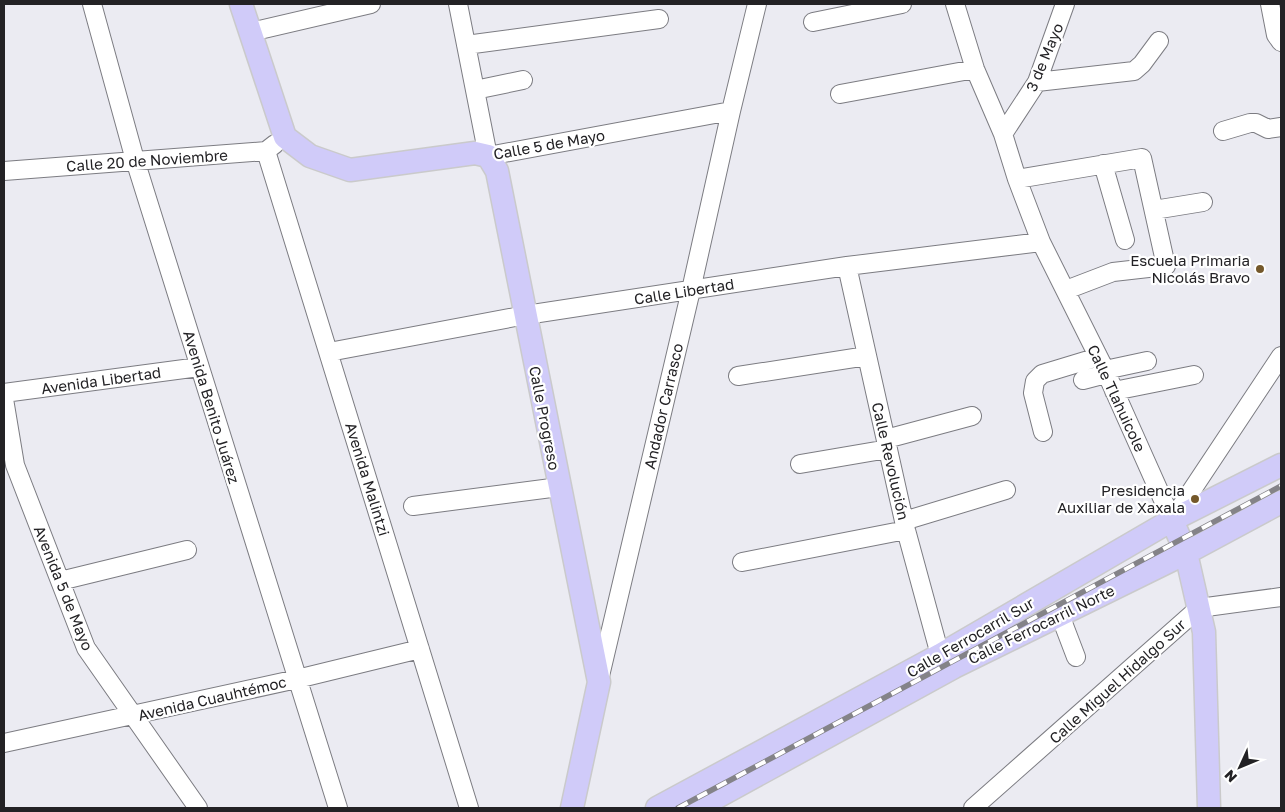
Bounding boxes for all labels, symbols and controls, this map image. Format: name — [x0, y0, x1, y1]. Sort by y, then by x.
street label: 3 de Mayo — [1022, 20, 1066, 94]
street label: Calle 5 de Mayo — [492, 125, 606, 163]
street label: Calle 20 de Noviembre — [66, 145, 229, 175]
place label: Escuela Primaria Nicolás Bravo — [1130, 251, 1250, 286]
marker: Escuela Primaria Nicolás Bravo — [1254, 263, 1266, 275]
street label: Calle Libertad — [633, 274, 735, 308]
street label: Avenida Benito Juárez — [180, 328, 244, 486]
street label: Andador Carrasco — [640, 341, 686, 471]
street label: Calle Tlahuicole — [1084, 342, 1150, 455]
street label: Avenida Libertad — [40, 363, 162, 397]
street label: Calle Progreso — [526, 364, 564, 472]
street label: Calle Revolución — [869, 400, 913, 522]
street label: Avenida Malintzi — [342, 420, 394, 538]
place label: Presidencia Auxiliar de Xaxala — [1057, 481, 1185, 516]
marker: Presidencia Auxiliar de Xaxala — [1189, 493, 1201, 505]
street label: Avenida 5 de Mayo — [31, 523, 97, 653]
street label: Calle Ferrocarril Norte — [965, 581, 1117, 667]
street label: Calle Ferrocarril Sur — [903, 593, 1037, 681]
street label: Calle Miguel Hidalgo Sur — [1045, 615, 1189, 747]
street label: Avenida Cuauhtémoc — [136, 672, 288, 724]
north arrow — [1215, 742, 1265, 792]
text: N — [1220, 767, 1240, 786]

